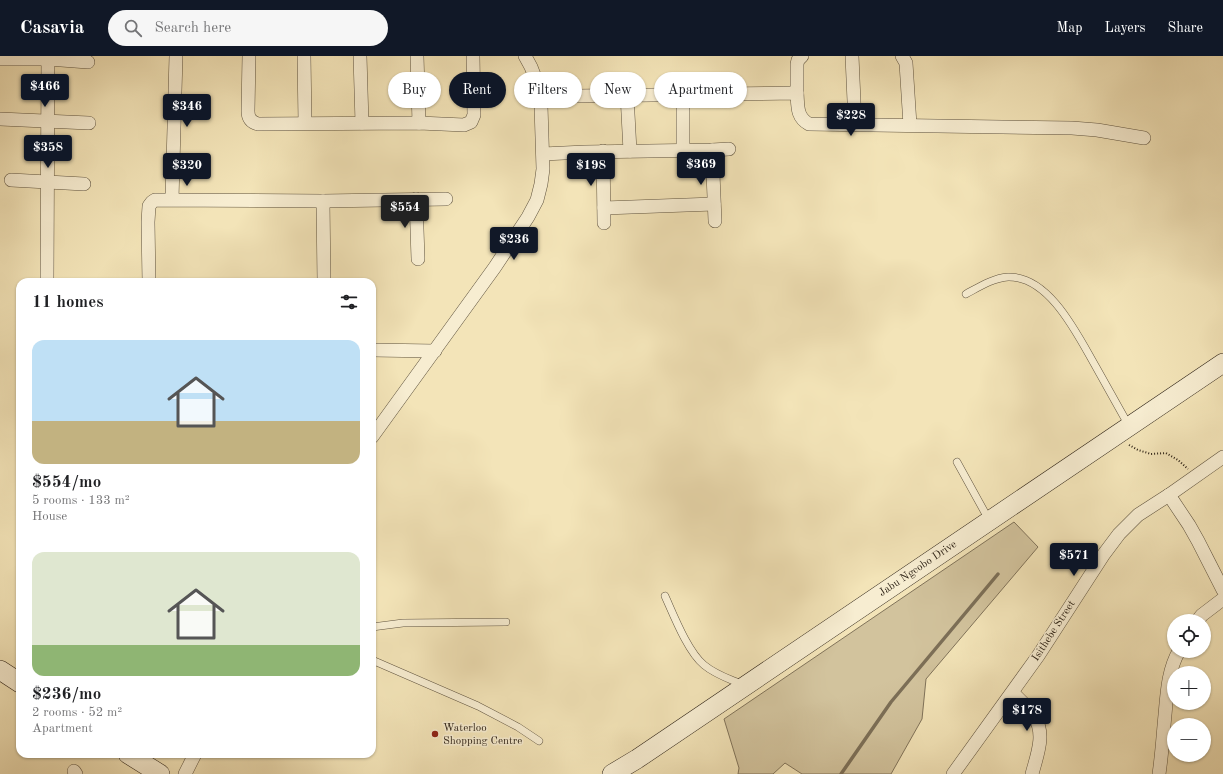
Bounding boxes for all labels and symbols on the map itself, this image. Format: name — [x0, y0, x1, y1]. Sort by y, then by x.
pin: $466 — [21, 74, 69, 108]
pin: $346 — [163, 94, 211, 128]
pin: $228 — [827, 103, 875, 137]
pin: $358 — [24, 135, 72, 169]
pin: $369 — [677, 152, 725, 186]
pin: $320 — [163, 153, 211, 187]
pin: $198 — [567, 153, 615, 187]
pin: $554 — [381, 195, 429, 229]
pin: $236 — [490, 227, 538, 261]
street label: Jabu Ngcobo Drive — [877, 539, 959, 599]
pin: $571 — [1050, 543, 1098, 577]
street label: Isithebe Street — [1030, 599, 1078, 663]
pin: $178 — [1003, 698, 1051, 732]
place label: Waterloo Shopping Centre — [443, 723, 522, 747]
marker: Waterloo Shopping Centre — [430, 729, 440, 739]

